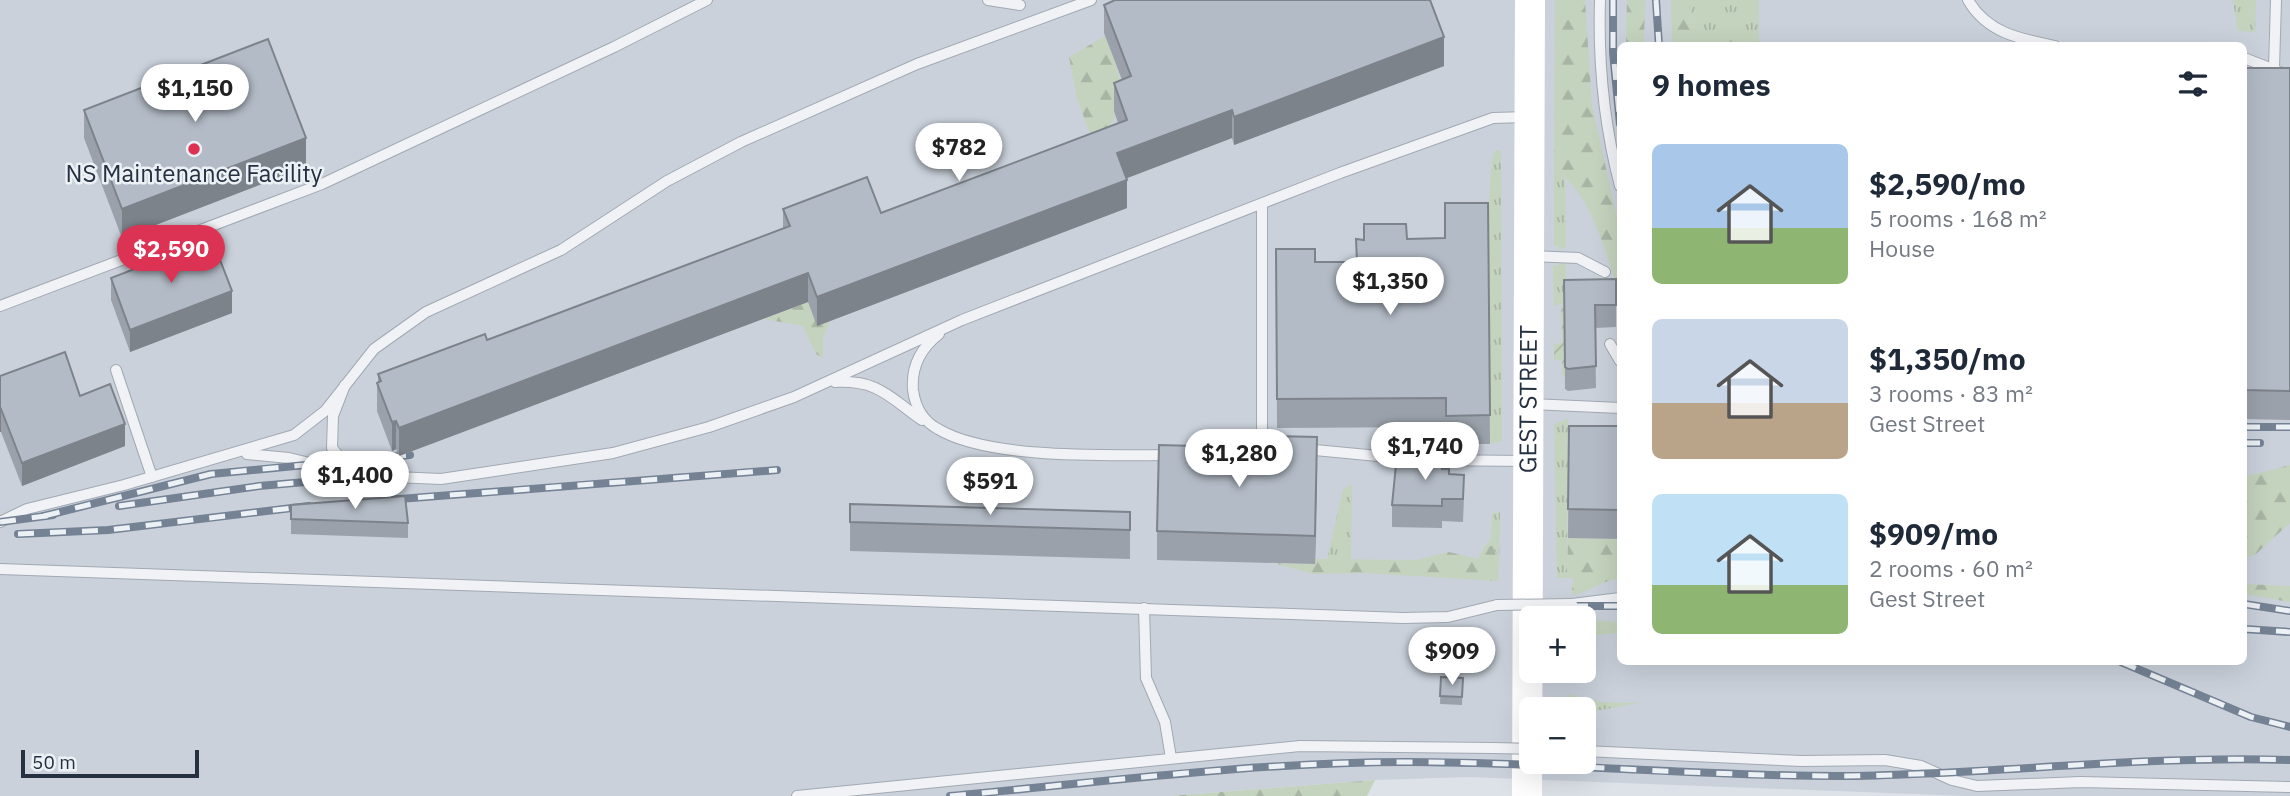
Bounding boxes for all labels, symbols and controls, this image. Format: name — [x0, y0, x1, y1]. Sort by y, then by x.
pin: $1,150 — [138, 64, 252, 124]
text: 9 homes — [1652, 65, 1771, 104]
icon: filters — [2174, 65, 2212, 103]
text: $1,150 — [157, 72, 233, 102]
pin: $782 — [918, 124, 1000, 183]
text: $782 — [931, 131, 987, 161]
marker: NS Maintenance Facility — [186, 141, 202, 157]
place label: NS Maintenance Facility — [65, 157, 323, 189]
text: $2,590/mo — [1869, 164, 2026, 203]
icon: home — [1708, 172, 1792, 256]
text: 5 rooms · 168 m² — [1869, 203, 2047, 233]
pin: $2,590 — [114, 226, 228, 285]
text: $2,590 — [133, 233, 209, 263]
text: House — [1869, 233, 1935, 263]
pin: $1,350 — [1333, 258, 1447, 317]
text: $1,350 — [1352, 265, 1428, 295]
street label: GEST STREET — [1511, 325, 1544, 473]
text: $1,350/mo — [1869, 339, 2026, 378]
icon: home — [1708, 347, 1792, 431]
text: 3 rooms · 83 m² — [1869, 378, 2033, 408]
text: Gest Street — [1869, 408, 1985, 438]
pin: $1,740 — [1368, 422, 1482, 482]
pin: $1,280 — [1182, 430, 1296, 489]
text: $1,740 — [1387, 430, 1463, 460]
text: $1,280 — [1201, 437, 1277, 467]
pin: $1,400 — [298, 452, 412, 511]
pin: $591 — [949, 458, 1031, 517]
text: $1,400 — [317, 459, 393, 489]
text: $591 — [962, 465, 1018, 495]
text: $909/mo — [1869, 514, 1998, 553]
icon: home — [1708, 522, 1792, 606]
text: 2 rooms · 60 m² — [1869, 553, 2033, 583]
text: Gest Street — [1869, 583, 1985, 613]
map controls — [1519, 606, 1596, 774]
button: + — [1519, 606, 1596, 683]
pin: $909 — [1411, 628, 1493, 687]
text: $909 — [1424, 635, 1480, 665]
button: − — [1519, 697, 1596, 774]
scale bar — [21, 747, 200, 779]
text: 50 m — [32, 750, 76, 774]

